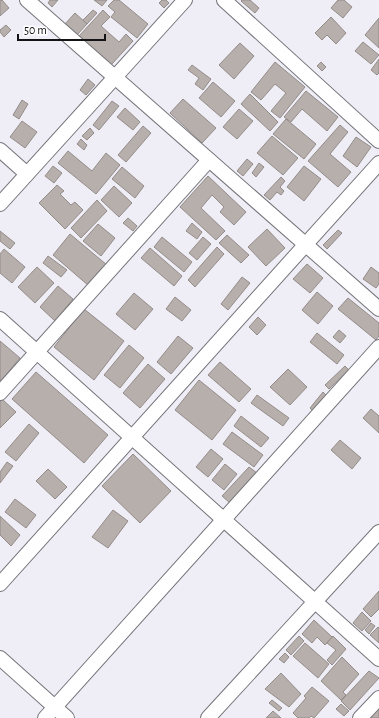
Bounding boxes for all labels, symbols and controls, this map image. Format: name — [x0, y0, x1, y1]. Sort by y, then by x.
scale bar — [18, 16, 105, 42]
text: 50 m — [24, 24, 47, 36]

